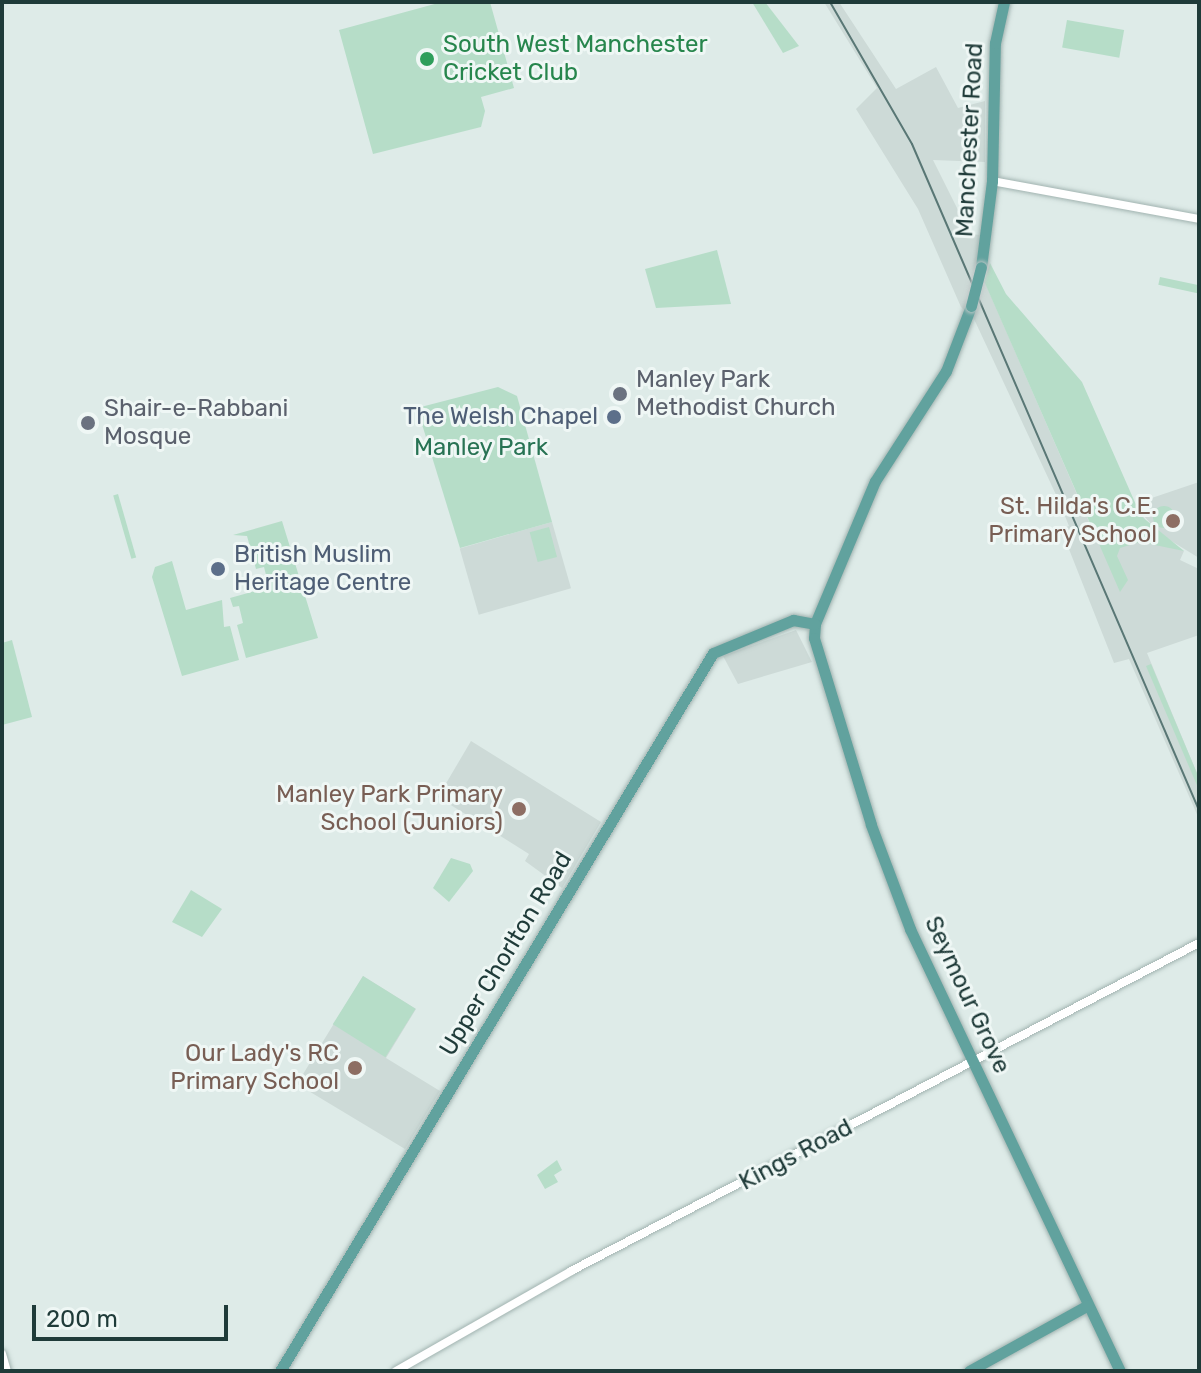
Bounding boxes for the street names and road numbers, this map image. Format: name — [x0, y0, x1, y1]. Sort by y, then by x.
street label: Manchester Road — [951, 42, 989, 238]
street label: Upper Chorlton Road — [433, 846, 579, 1062]
street label: Seymour Grove — [918, 912, 1016, 1078]
street label: Kings Road — [734, 1113, 858, 1197]

